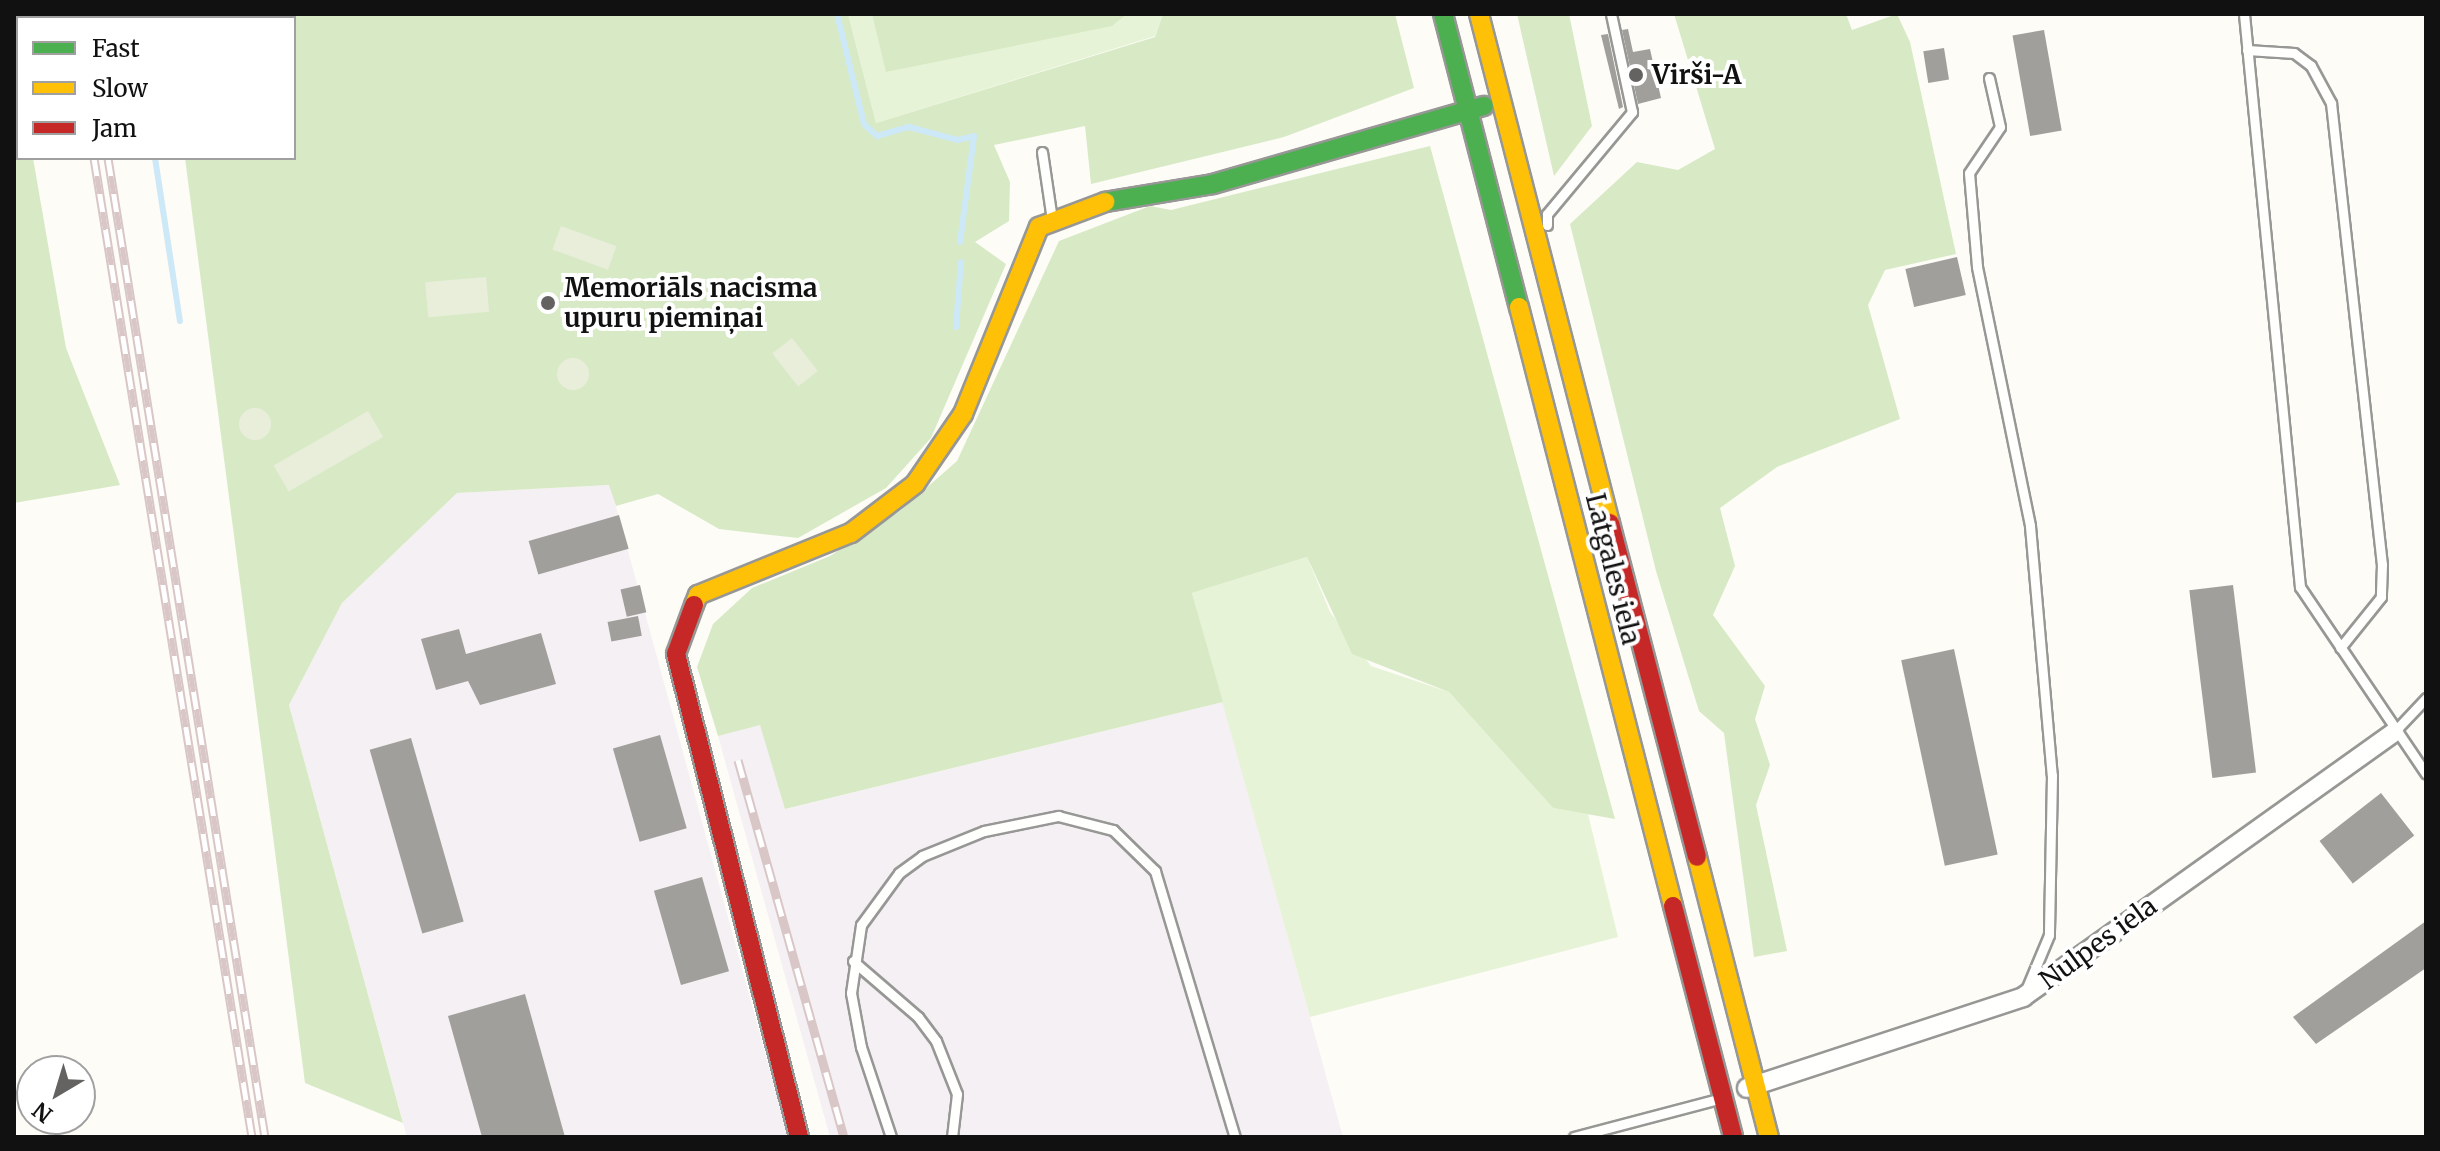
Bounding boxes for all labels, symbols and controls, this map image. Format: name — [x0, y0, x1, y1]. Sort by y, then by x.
legend — [16, 16, 296, 160]
text: Fast — [92, 33, 140, 64]
place label: Virši-A — [1652, 59, 1741, 91]
marker: Virši-A — [1627, 66, 1645, 84]
text: Slow — [92, 73, 148, 104]
text: Jam — [92, 113, 137, 144]
place label: Memoriāls nacisma upuru piemiņai — [564, 272, 818, 334]
marker: Memoriāls nacisma upuru piemiņai — [539, 294, 557, 312]
street label: Latgales iela — [1579, 490, 1647, 648]
street label: Nulpes iela — [2033, 890, 2163, 996]
north arrow — [16, 1055, 96, 1135]
text: N — [27, 1096, 58, 1129]

